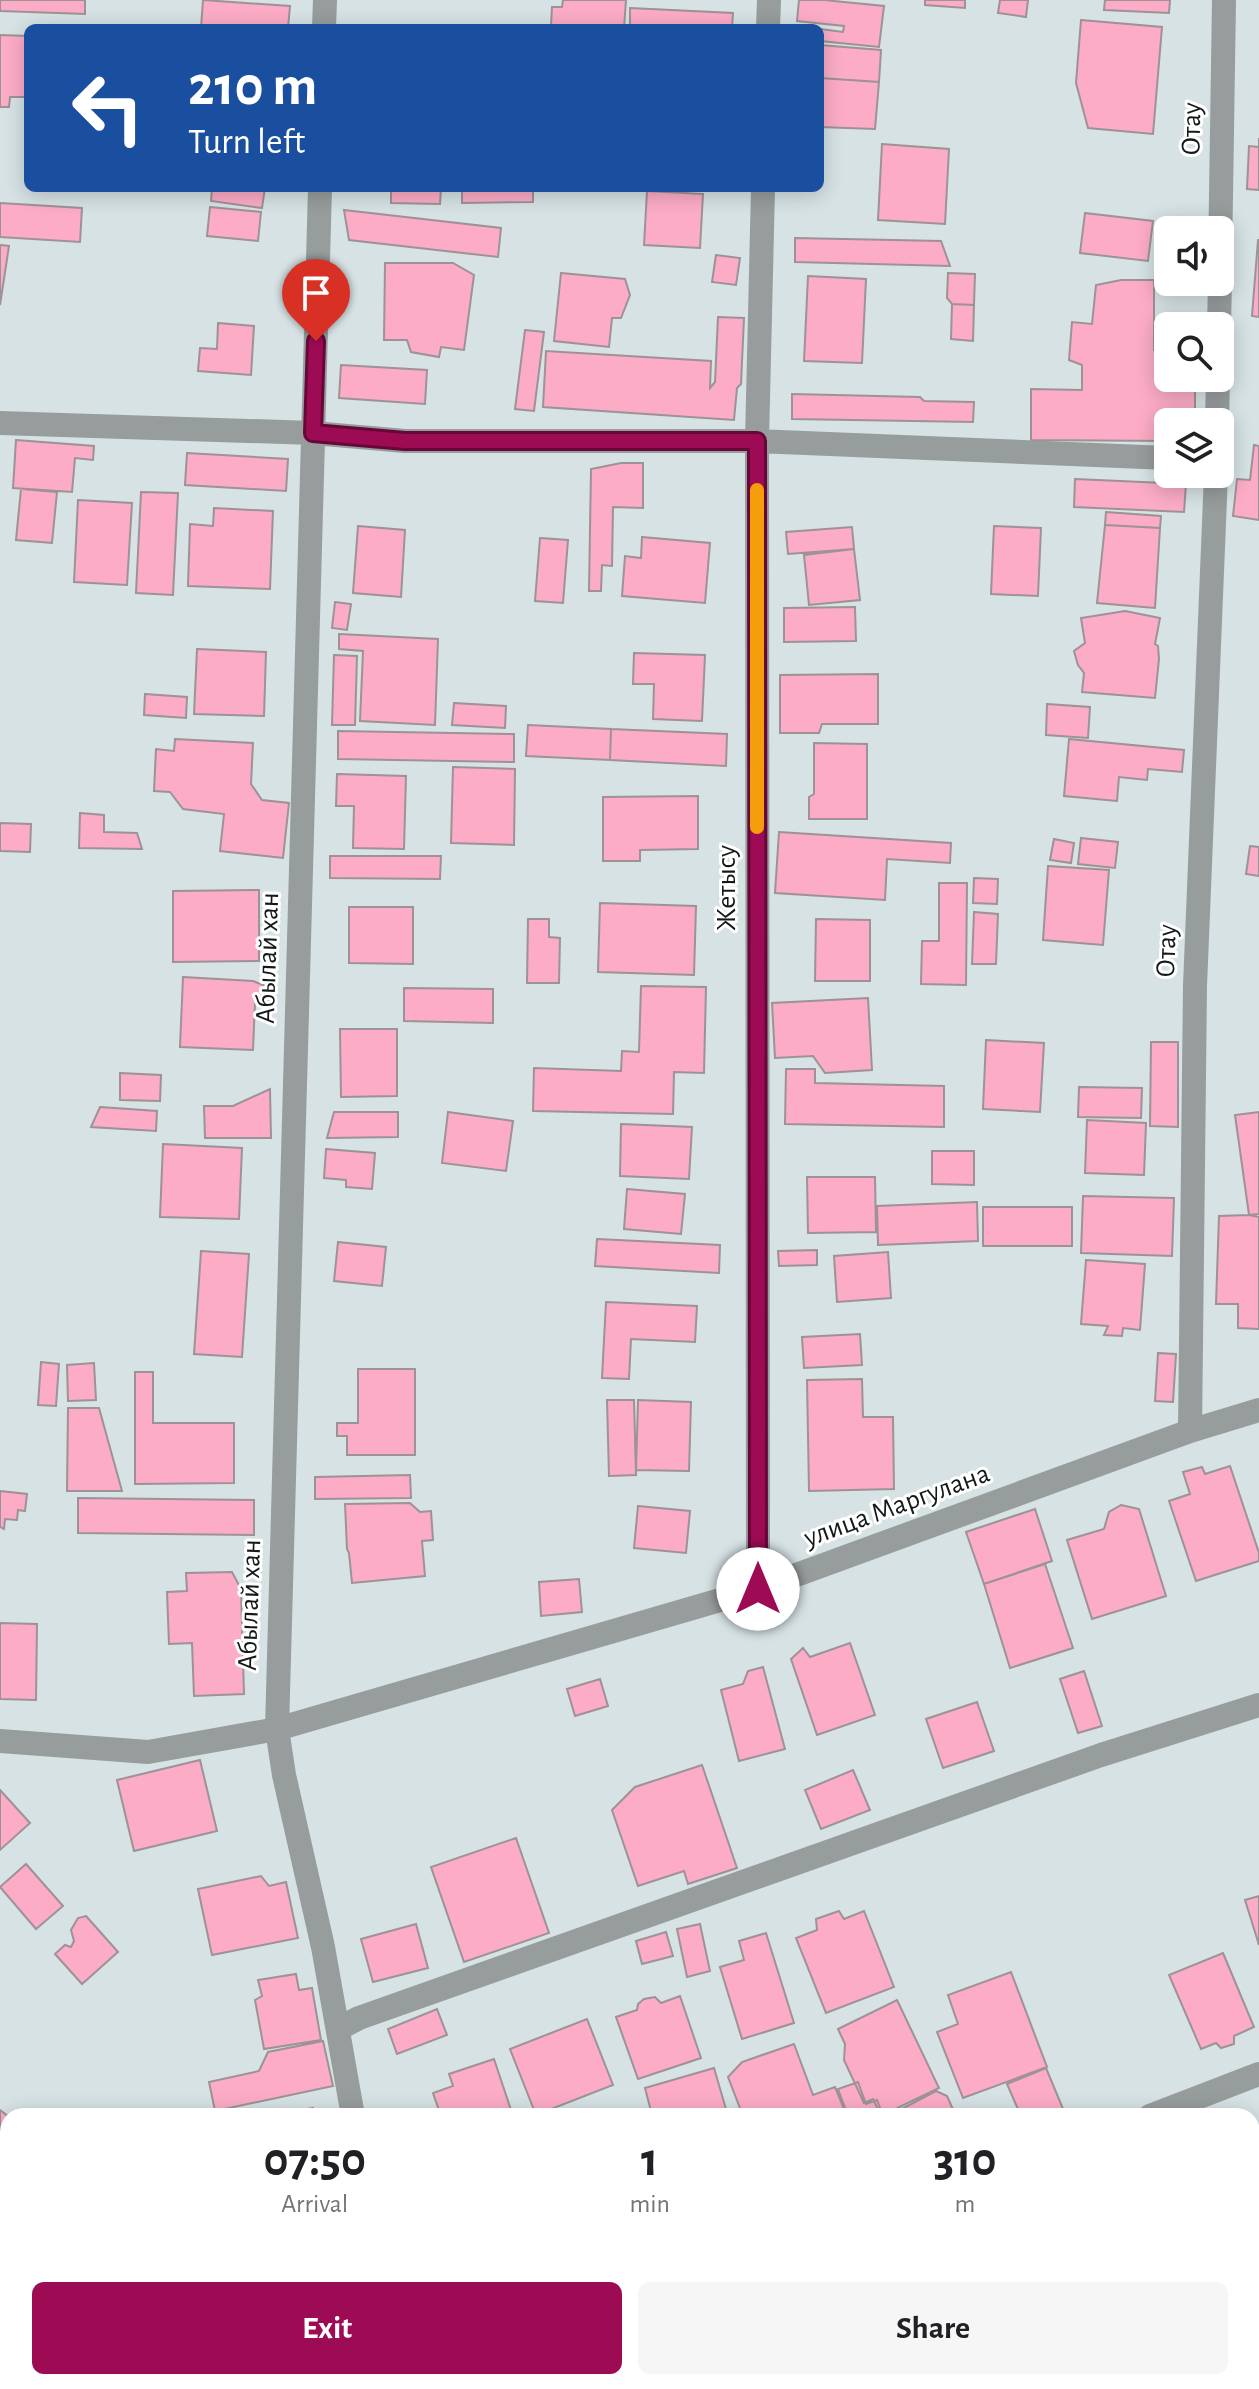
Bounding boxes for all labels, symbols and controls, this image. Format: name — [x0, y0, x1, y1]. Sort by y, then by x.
icon: left — [56, 56, 160, 160]
text: 210 m — [188, 59, 317, 115]
street label: Отау — [1178, 102, 1206, 156]
text: Turn left — [188, 124, 305, 160]
map controls — [1154, 216, 1234, 488]
button: sound — [1154, 216, 1234, 296]
pin — [282, 259, 350, 341]
icon: arrive — [294, 271, 338, 315]
button: search — [1154, 312, 1234, 392]
button: layers — [1154, 408, 1234, 488]
street label: Жетысу — [713, 845, 741, 931]
street label: Абылай хан — [252, 892, 284, 1024]
street label: Отау — [1152, 924, 1182, 978]
street label: улица Маргулана — [800, 1459, 994, 1553]
street label: Абылай хан — [234, 1539, 266, 1671]
position arrow — [716, 1547, 800, 1631]
text: 07:50 — [264, 2137, 366, 2185]
text: 1 — [641, 2137, 658, 2185]
text: 310 — [934, 2137, 996, 2185]
text: Arrival — [281, 2191, 348, 2217]
text: min — [629, 2191, 670, 2217]
text: m — [955, 2191, 975, 2217]
button: Exit — [32, 2282, 622, 2374]
button: Share — [638, 2282, 1228, 2374]

